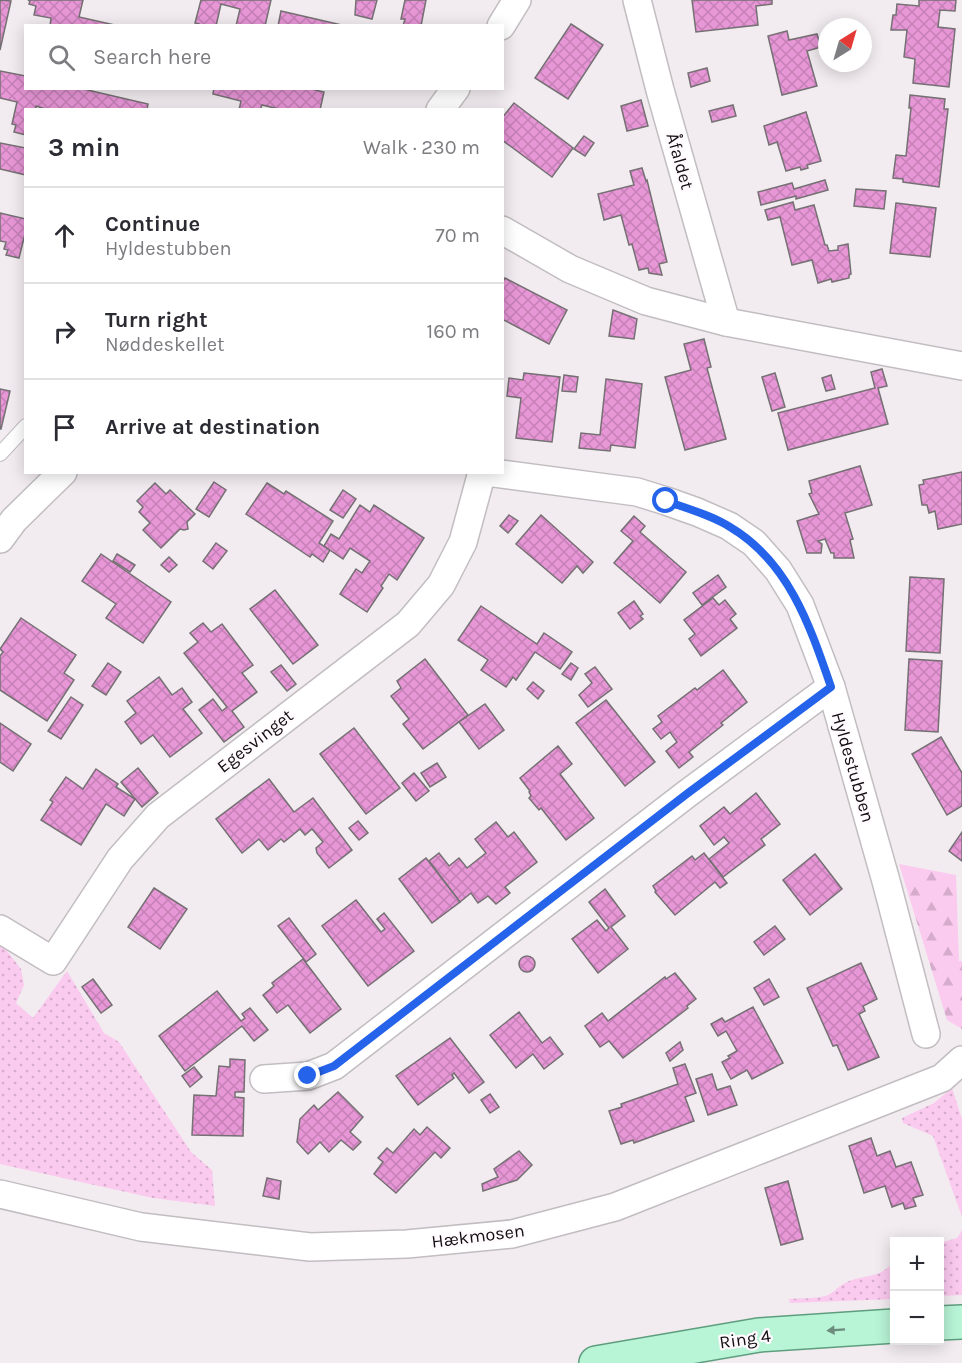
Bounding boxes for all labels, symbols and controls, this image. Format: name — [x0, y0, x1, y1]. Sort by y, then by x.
north arrow — [818, 18, 872, 72]
search box — [24, 24, 504, 90]
icon: search — [45, 41, 78, 74]
text: Search here — [93, 44, 211, 70]
street label: Åfaldet — [661, 130, 699, 192]
text: 3 min — [48, 132, 120, 163]
text: Walk · 230 m — [363, 136, 480, 159]
text: Continue — [105, 211, 200, 237]
icon: ahead — [48, 219, 81, 252]
text: 70 m — [435, 224, 480, 247]
text: Hyldestubben — [105, 237, 232, 260]
text: Turn right — [105, 307, 208, 333]
icon: right — [48, 315, 81, 348]
text: 160 m — [427, 320, 480, 343]
text: Nøddeskellet — [105, 333, 225, 356]
icon: arrive — [48, 411, 81, 444]
text: Arrive at destination — [105, 414, 320, 440]
route start — [652, 487, 678, 513]
street label: Egesvinget — [213, 704, 298, 778]
street label: Hyldestubben — [827, 709, 879, 825]
route end — [294, 1062, 320, 1088]
street label: Hækmosen — [430, 1219, 526, 1253]
map controls — [890, 1237, 944, 1345]
button: + — [890, 1237, 944, 1291]
button: − — [890, 1291, 944, 1345]
street label: Ring 4 — [718, 1325, 772, 1353]
one-way arrow — [827, 1325, 846, 1335]

